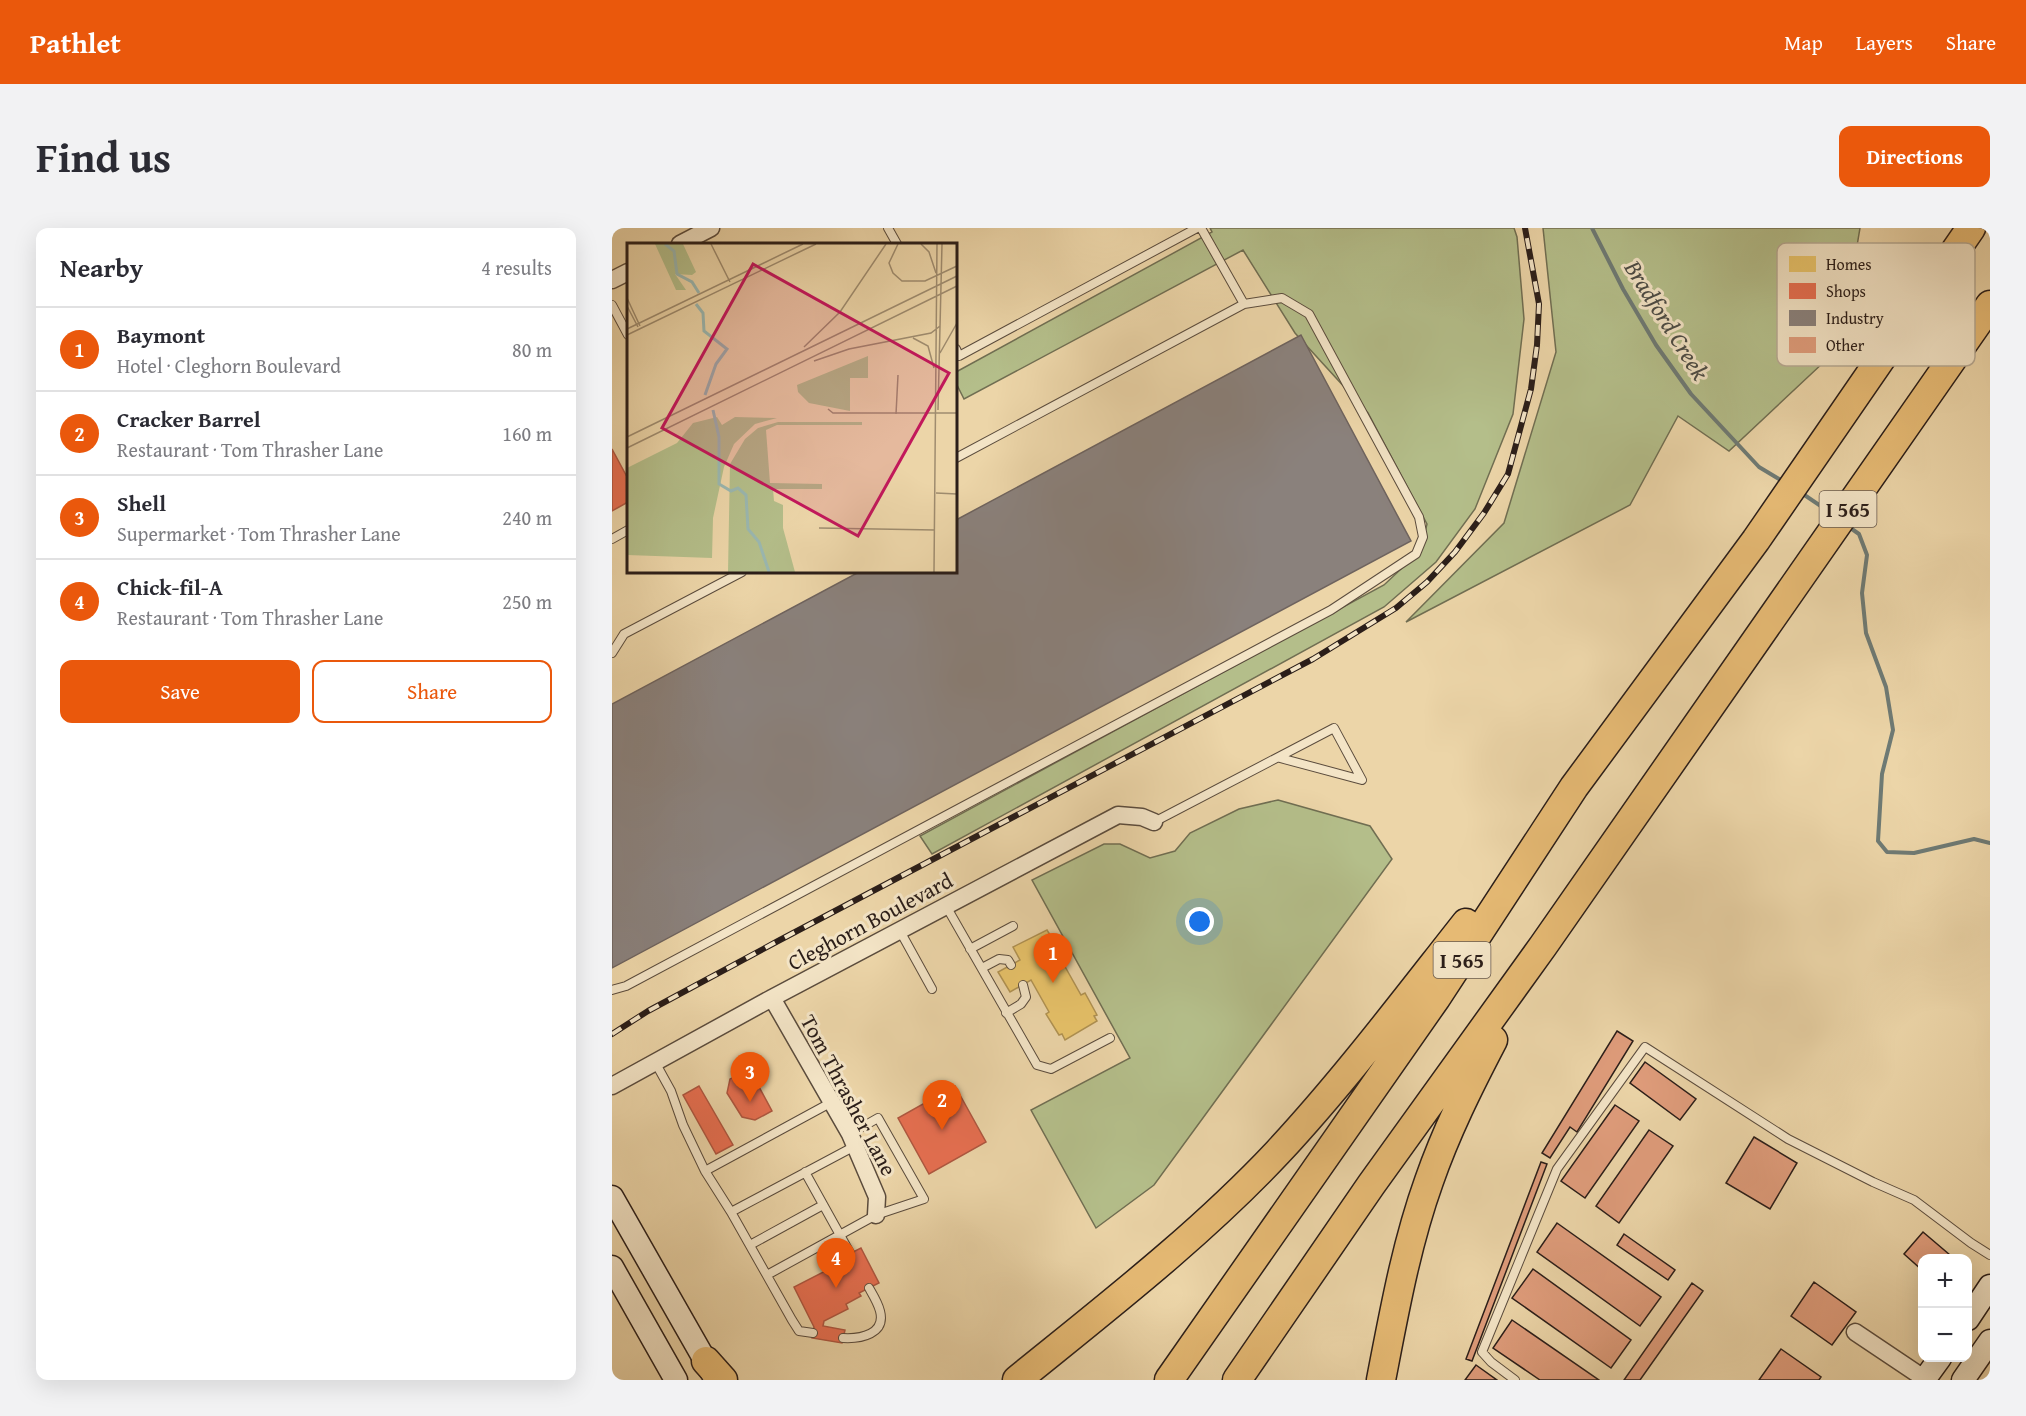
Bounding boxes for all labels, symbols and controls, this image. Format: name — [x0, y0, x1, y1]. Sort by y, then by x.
text: Pathlet — [30, 22, 121, 63]
text: Map — [1784, 27, 1823, 58]
text: Layers — [1856, 27, 1913, 58]
text: Share — [1946, 27, 1996, 58]
text: Find us — [36, 126, 171, 187]
button: Directions — [1839, 126, 1990, 187]
inset map — [627, 243, 957, 573]
legend — [1777, 243, 1975, 366]
text: Nearby — [60, 248, 143, 287]
water label: Bradford Creek — [1616, 252, 1718, 387]
text: Homes — [1826, 252, 1872, 276]
text: 4 results — [481, 253, 552, 282]
text: Shops — [1826, 279, 1866, 303]
text: Industry — [1826, 306, 1884, 330]
text: Baymont — [117, 319, 205, 351]
text: Other — [1826, 333, 1865, 357]
text: 1 — [74, 335, 85, 364]
text: 80 m — [512, 335, 552, 364]
text: Hotel · Cleghorn Boulevard — [117, 351, 341, 380]
text: Cracker Barrel — [117, 403, 261, 435]
text: 2 — [74, 419, 85, 448]
text: 160 m — [502, 419, 552, 448]
text: Restaurant · Tom Thrasher Lane — [117, 435, 383, 464]
text: Shell — [117, 487, 166, 519]
road number: I 565 — [1820, 491, 1876, 527]
text: 3 — [74, 503, 85, 532]
text: 240 m — [502, 503, 552, 532]
text: Supermarket · Tom Thrasher Lane — [117, 519, 401, 548]
text: Chick-fil-A — [117, 571, 223, 603]
text: 4 — [74, 587, 85, 616]
text: 250 m — [502, 587, 552, 616]
text: Restaurant · Tom Thrasher Lane — [117, 603, 383, 632]
button: Save — [60, 660, 300, 723]
button: Share — [312, 660, 552, 723]
street label: Cleghorn Boulevard — [782, 864, 958, 978]
your location — [1185, 907, 1214, 936]
pin: 1 — [1034, 934, 1072, 983]
road number: I 565 — [1434, 942, 1490, 978]
street label: Tom Thrasher Lane — [793, 1009, 905, 1181]
pin: 3 — [730, 1052, 770, 1102]
pin: 2 — [922, 1080, 962, 1130]
pin: 4 — [816, 1238, 856, 1288]
map controls — [1918, 1254, 1972, 1362]
button: + — [1918, 1254, 1972, 1308]
button: − — [1918, 1308, 1972, 1362]

